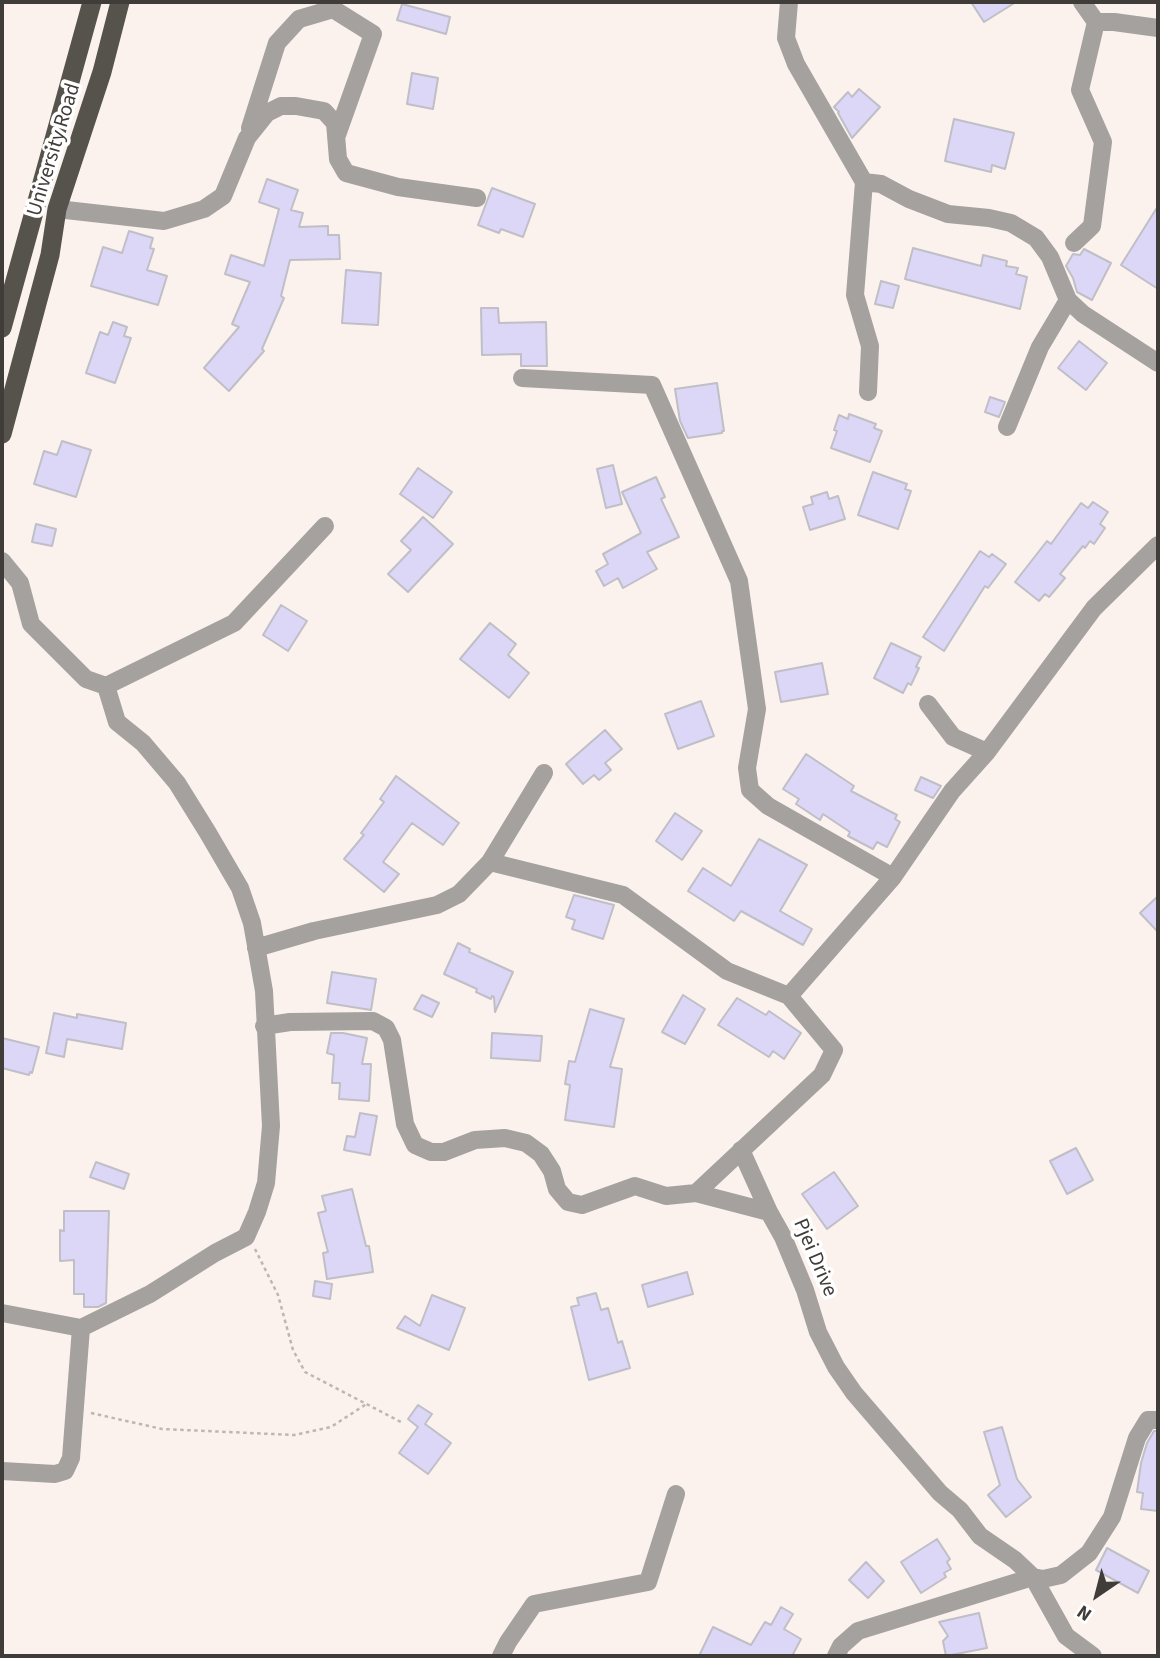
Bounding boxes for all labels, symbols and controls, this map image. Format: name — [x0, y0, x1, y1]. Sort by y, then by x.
street label: University Road — [23, 80, 87, 220]
street label: Pjei Drive — [786, 1215, 842, 1301]
north arrow — [1062, 1560, 1132, 1630]
text: N — [1072, 1598, 1098, 1627]

